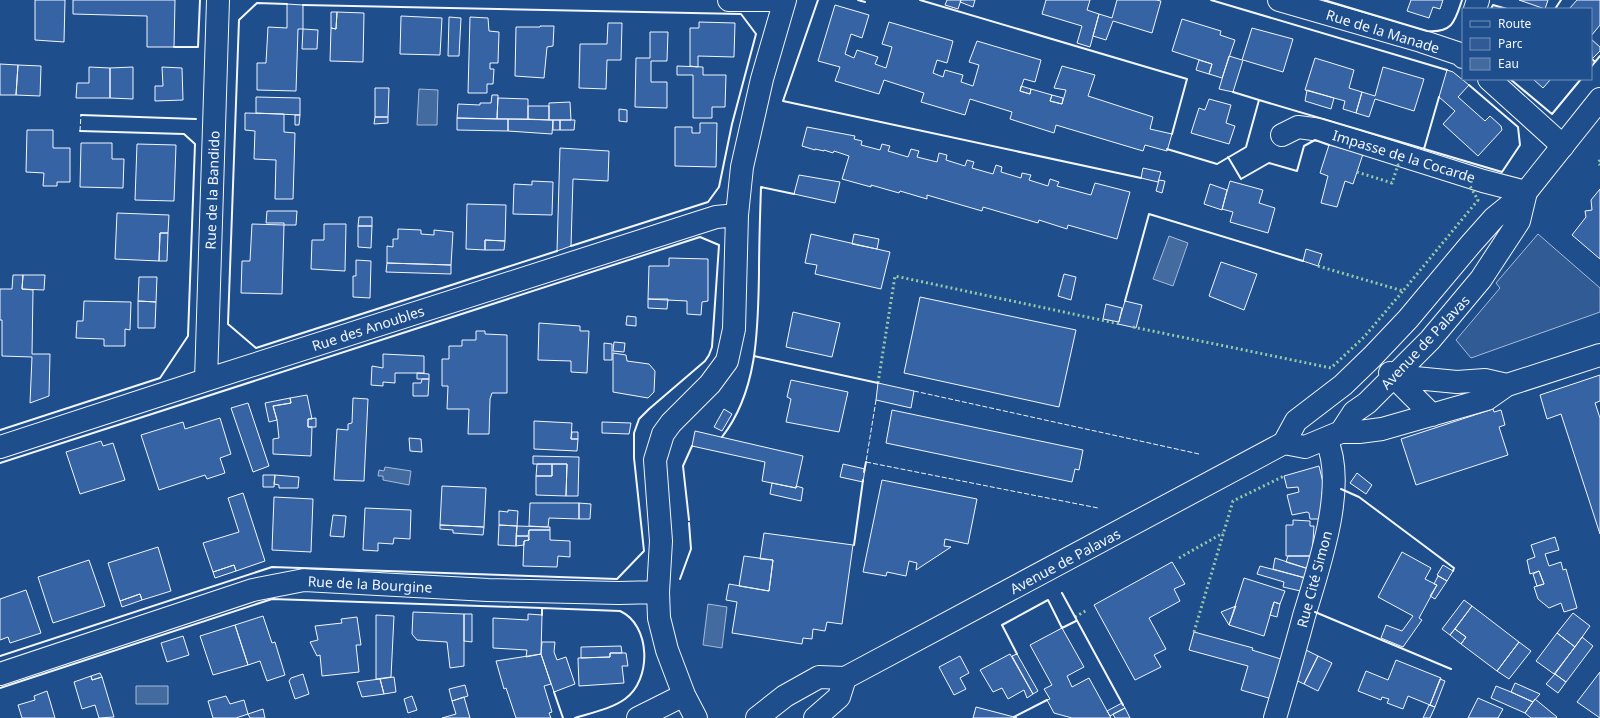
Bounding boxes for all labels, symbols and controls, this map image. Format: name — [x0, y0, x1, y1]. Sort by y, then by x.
street label: Rue de la Manade — [1324, 5, 1442, 57]
legend — [1462, 8, 1592, 80]
text: Route — [1498, 15, 1531, 32]
text: Parc — [1498, 35, 1523, 52]
text: Eau — [1498, 55, 1519, 72]
street label: Impasse de la Cocarde — [1330, 125, 1478, 187]
street label: Rue de la Bandido — [200, 130, 224, 250]
street label: Avenue de Palavas — [1376, 291, 1474, 393]
street label: Rue des Anoubles — [309, 301, 427, 355]
street label: Avenue de Palavas — [1007, 524, 1124, 598]
street label: Rue Cité Simon — [1292, 529, 1336, 629]
street label: Rue de la Bourgine — [307, 571, 433, 597]

